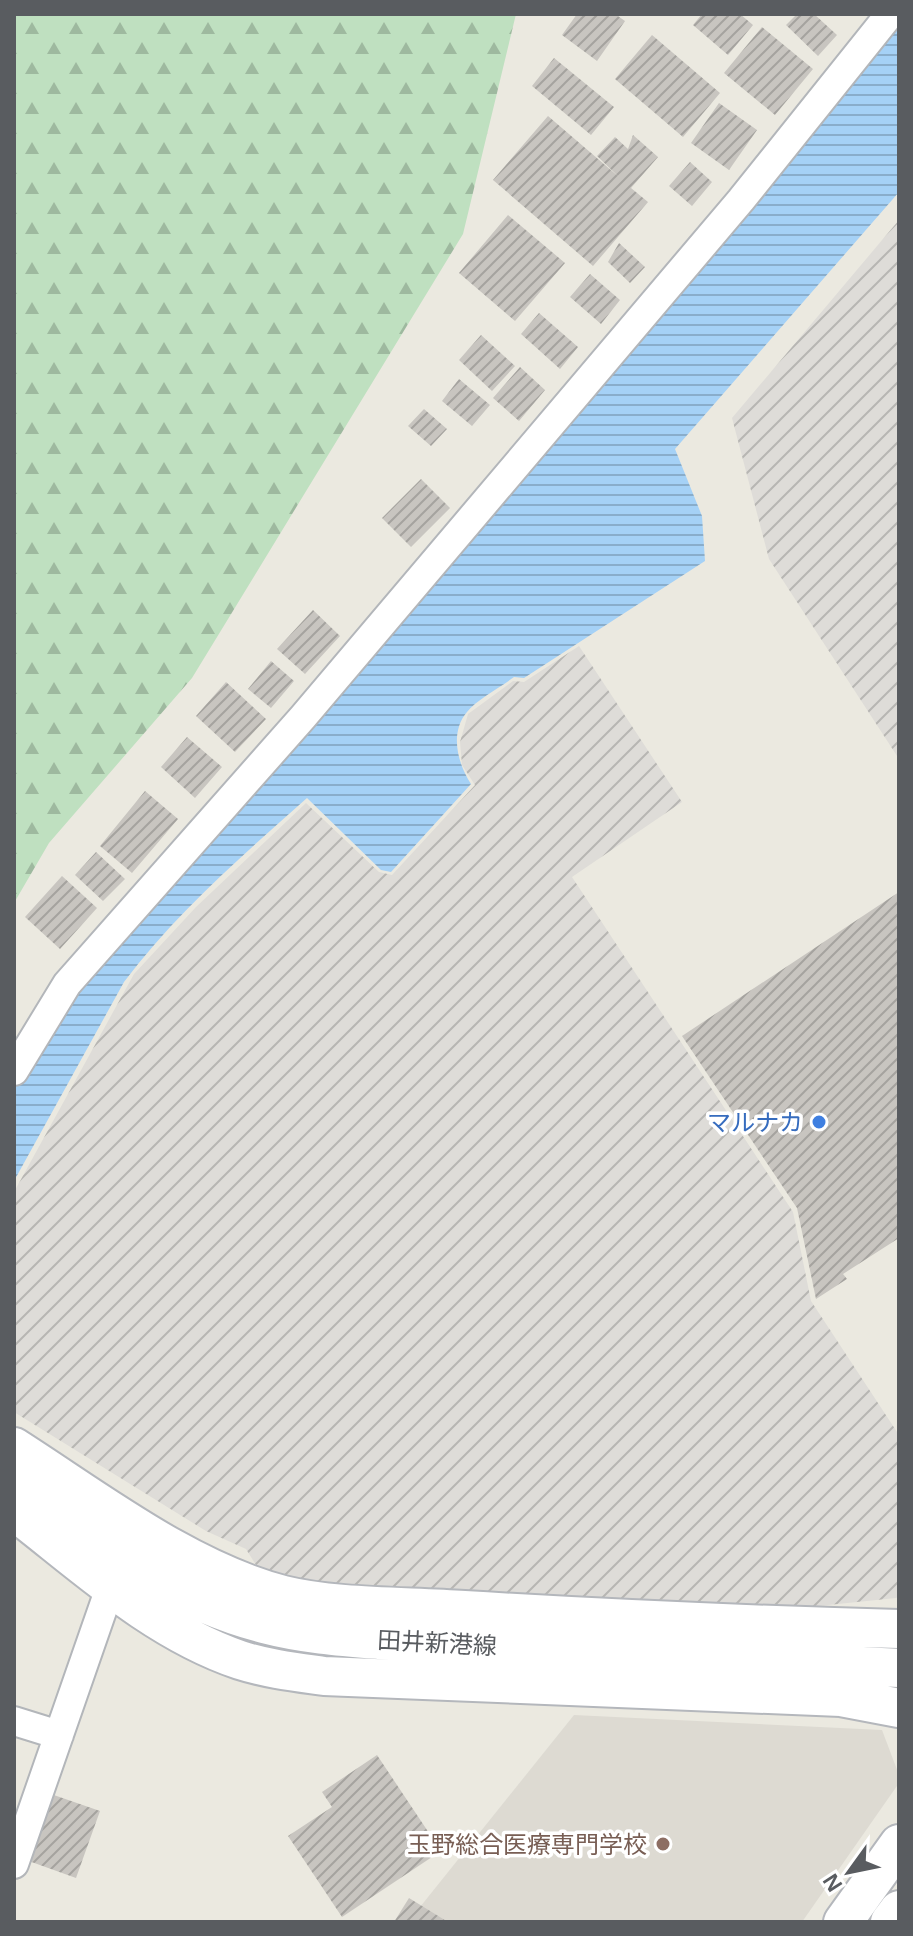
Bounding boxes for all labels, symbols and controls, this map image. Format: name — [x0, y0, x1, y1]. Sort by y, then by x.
place label: マルナカ — [707, 1109, 803, 1136]
marker: マルナカ — [810, 1113, 828, 1131]
street label: 田井新港線 — [376, 1626, 498, 1660]
place label: 玉野総合医療専門学校 — [407, 1831, 647, 1858]
north arrow — [809, 1832, 889, 1912]
marker: 玉野総合医療専門学校 — [654, 1835, 672, 1853]
text: N — [818, 1869, 847, 1896]

